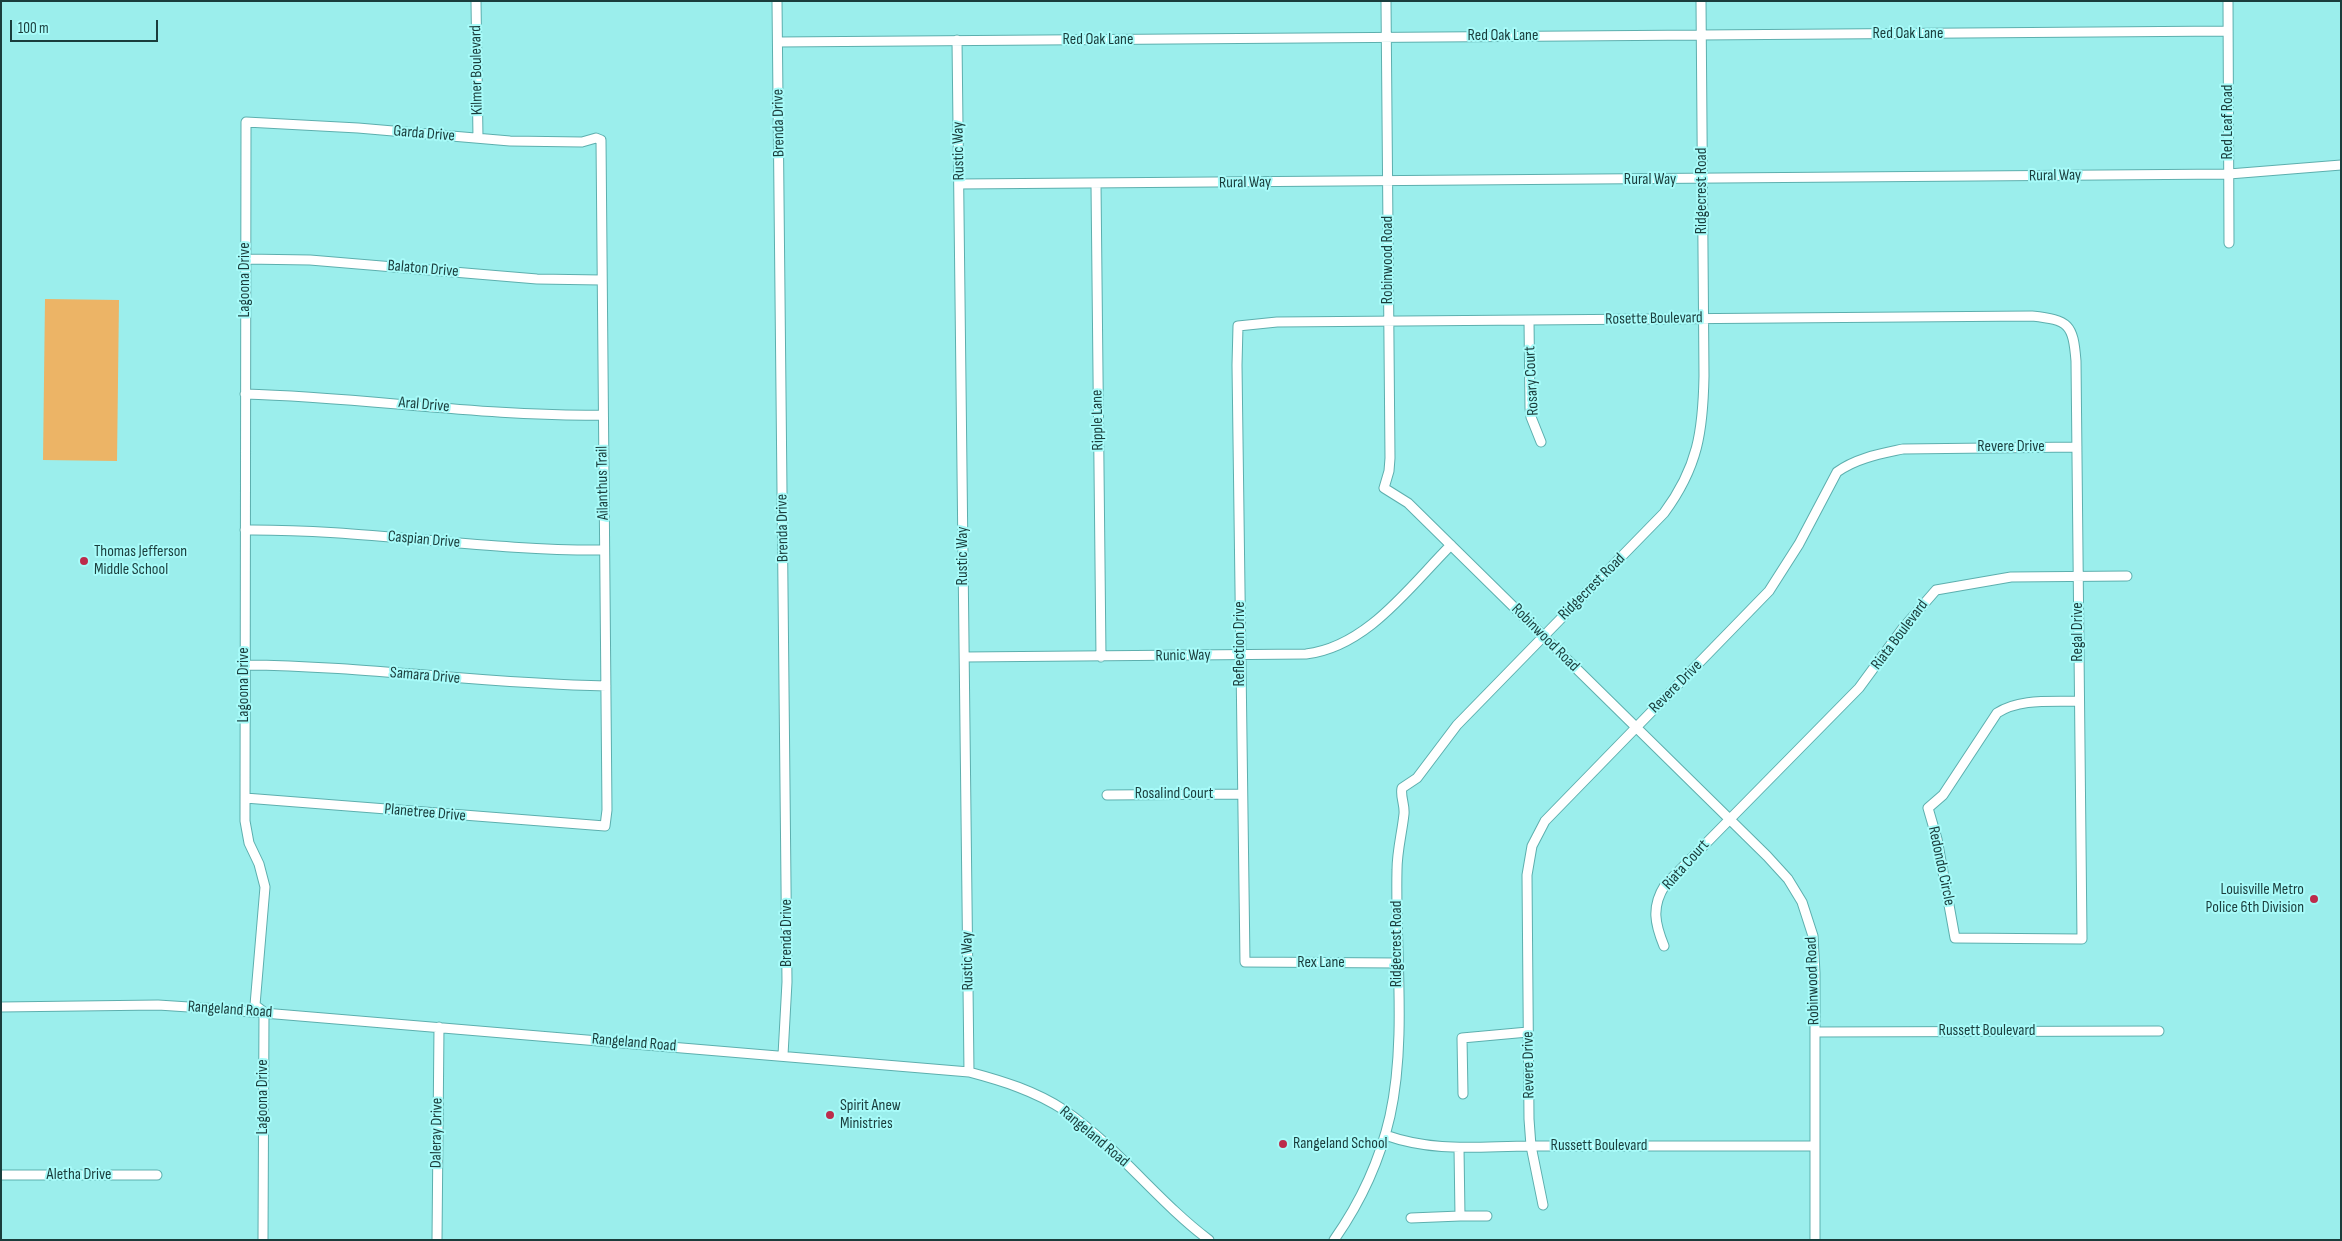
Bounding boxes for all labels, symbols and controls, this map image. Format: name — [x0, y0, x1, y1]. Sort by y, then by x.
scale bar — [12, 10, 160, 42]
text: 100 m — [18, 19, 49, 38]
street label: Red Oak Lane — [1873, 24, 1943, 44]
street label: Kilmer Boulevard — [467, 25, 487, 115]
street label: Red Oak Lane — [1468, 26, 1538, 46]
street label: Red Oak Lane — [1063, 30, 1133, 50]
street label: Red Leaf Road — [2218, 84, 2238, 160]
street label: Brenda Drive — [769, 89, 789, 157]
street label: Rustic Way — [949, 121, 969, 181]
street label: Garda Drive — [392, 122, 456, 146]
street label: Ridgecrest Road — [1692, 148, 1712, 234]
street label: Rural Way — [2029, 166, 2081, 186]
street label: Rural Way — [1624, 170, 1676, 190]
street label: Rural Way — [1219, 173, 1271, 193]
street label: Robinwood Road — [1378, 216, 1398, 304]
street label: Lagoona Drive — [235, 242, 255, 318]
street label: Balaton Drive — [387, 256, 459, 282]
street label: Rosette Boulevard — [1605, 309, 1703, 329]
street label: Rosary Court — [1521, 346, 1543, 416]
street label: Ripple Lane — [1088, 389, 1108, 451]
street label: Aral Drive — [398, 393, 450, 417]
street label: Revere Drive — [1977, 437, 2045, 457]
street label: Ailanthus Trail — [593, 446, 613, 520]
street label: Brenda Drive — [773, 494, 793, 562]
street label: Caspian Drive — [387, 527, 461, 553]
street label: Rustic Way — [953, 527, 973, 585]
place label: Thomas Jefferson Middle School — [94, 542, 187, 580]
street label: Ridgecrest Road — [1555, 550, 1629, 624]
marker: Thomas Jefferson Middle School — [78, 555, 90, 567]
street label: Riata Boulevard — [1867, 596, 1933, 674]
street label: Robinwood Road — [1507, 600, 1583, 676]
street label: Reflection Drive — [1230, 601, 1250, 687]
street label: Regal Drive — [2068, 602, 2088, 662]
street label: Runic Way — [1155, 646, 1211, 666]
street label: Lagoona Drive — [234, 647, 254, 723]
street label: Revere Drive — [1645, 656, 1707, 718]
street label: Samara Drive — [389, 663, 461, 689]
street label: Rosalind Court — [1135, 784, 1213, 804]
street label: Planetree Drive — [383, 800, 467, 826]
street label: Redondo Circle — [1923, 825, 1959, 907]
street label: Riata Court — [1659, 836, 1713, 894]
place label: Louisville Metro Police 6th Division — [2206, 880, 2304, 918]
marker: Louisville Metro Police 6th Division — [2308, 893, 2320, 905]
street label: Brenda Drive — [777, 899, 797, 967]
street label: Ridgecrest Road — [1387, 901, 1407, 987]
street label: Rustic Way — [958, 931, 978, 991]
street label: Robinwood Road — [1802, 937, 1824, 1025]
street label: Rex Lane — [1297, 953, 1345, 973]
street label: Rangeland Road — [187, 997, 273, 1023]
street label: Russett Boulevard — [1939, 1021, 2035, 1041]
street label: Rangeland Road — [591, 1030, 677, 1056]
street label: Revere Drive — [1519, 1031, 1539, 1099]
street label: Lagoona Drive — [253, 1059, 273, 1135]
place label: Spirit Anew Ministries — [840, 1096, 901, 1134]
street label: Daleray Drive — [427, 1098, 447, 1168]
street label: Rangeland Road — [1055, 1102, 1133, 1172]
marker: Spirit Anew Ministries — [824, 1109, 836, 1121]
place label: Rangeland School — [1293, 1134, 1387, 1154]
street label: Russett Boulevard — [1551, 1136, 1647, 1156]
marker: Rangeland School — [1277, 1138, 1289, 1150]
street label: Aletha Drive — [47, 1165, 111, 1185]

